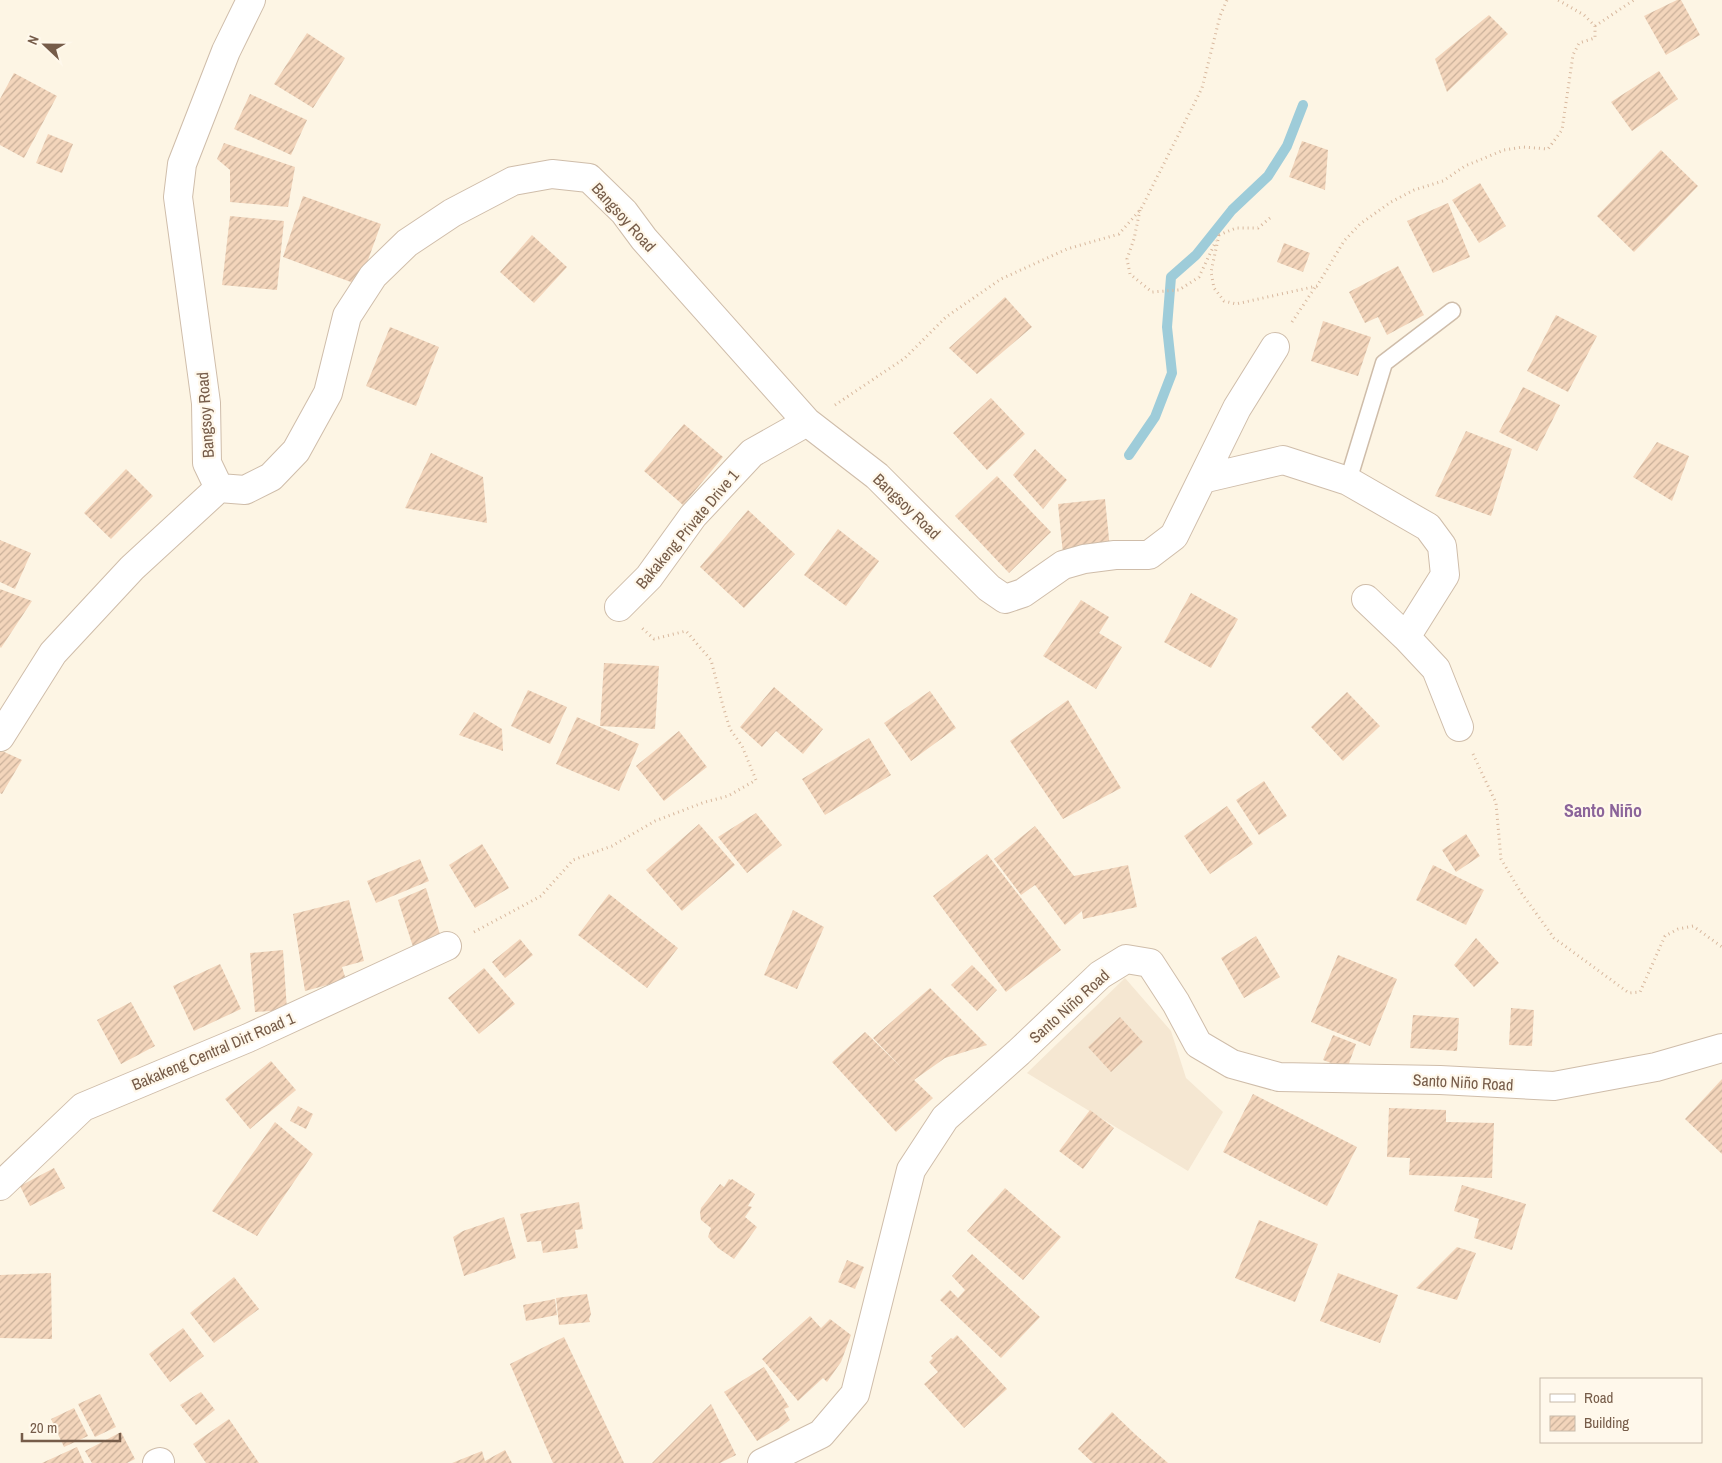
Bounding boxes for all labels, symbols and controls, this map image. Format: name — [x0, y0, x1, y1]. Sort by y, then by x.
north arrow — [20, 20, 70, 70]
text: N — [23, 33, 43, 47]
street label: Bangsoy Road — [587, 178, 661, 256]
street label: Bangsoy Road — [191, 371, 219, 459]
street label: Bakakeng Private Drive 1 — [631, 464, 744, 593]
street label: Bangsoy Road — [868, 468, 946, 544]
district label: Santo Niño — [1564, 798, 1642, 823]
street label: Santo Niño Road — [1024, 964, 1114, 1048]
street label: Bakakeng Central Dirt Road 1 — [128, 1006, 298, 1095]
street label: Santo Niño Road — [1412, 1068, 1514, 1096]
legend — [1540, 1378, 1702, 1443]
text: Road — [1584, 1387, 1613, 1408]
scale bar — [22, 1410, 120, 1442]
text: Building — [1584, 1412, 1629, 1433]
text: 20 m — [30, 1417, 57, 1438]

